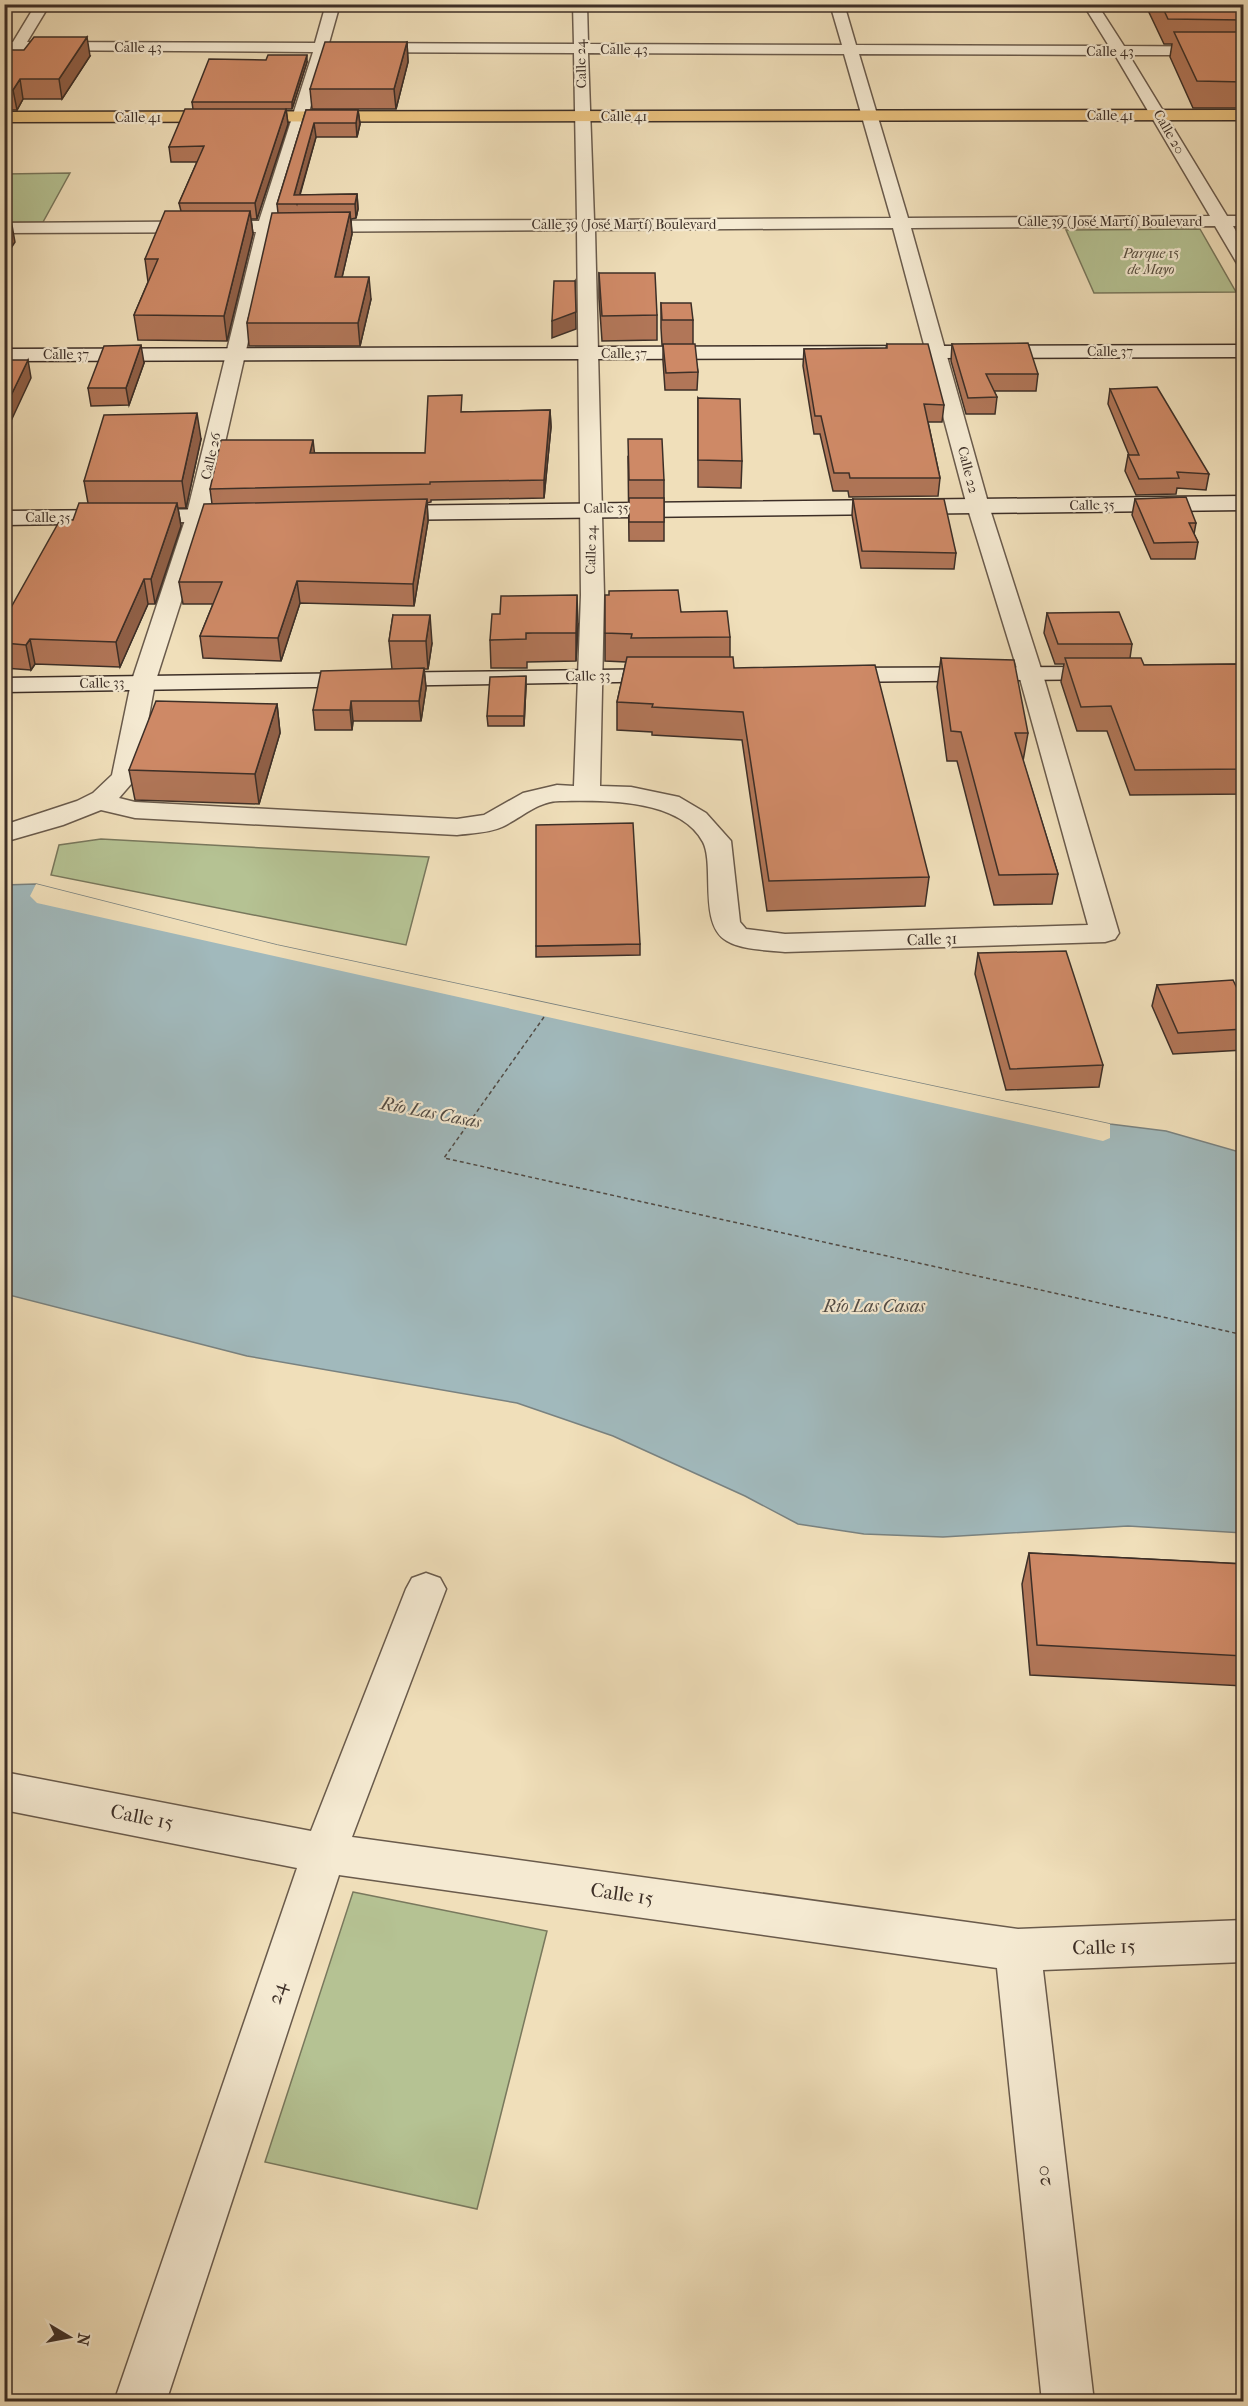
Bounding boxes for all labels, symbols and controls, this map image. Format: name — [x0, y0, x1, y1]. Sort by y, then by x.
street label: Calle 43 — [114, 39, 162, 56]
street label: Calle 24 — [572, 39, 590, 89]
street label: Calle 43 — [600, 41, 648, 58]
street label: Calle 43 — [1086, 43, 1134, 60]
street label: Calle 41 — [1087, 107, 1133, 124]
street label: Calle 20 — [1150, 107, 1188, 157]
street label: Calle 41 — [601, 108, 647, 125]
street label: Calle 41 — [115, 109, 161, 126]
street label: Calle 39 (José Martí) Boulevard — [1017, 213, 1203, 230]
street label: Calle 39 (José Martí) Boulevard — [531, 216, 717, 233]
park label: Parque 15 de Mayo — [1122, 245, 1179, 278]
street label: Calle 37 — [1087, 343, 1133, 360]
street label: Calle 37 — [601, 345, 647, 362]
street label: Calle 37 — [43, 346, 89, 363]
street label: Calle 26 — [197, 430, 225, 481]
street label: Calle 22 — [954, 445, 982, 495]
street label: Calle 35 — [1069, 496, 1115, 514]
street label: Calle 35 — [583, 499, 629, 517]
street label: Calle 35 — [25, 509, 71, 526]
street label: Calle 24 — [582, 525, 600, 575]
street label: Calle 33 — [565, 667, 611, 685]
street label: Calle 33 — [79, 674, 125, 692]
street label: Calle 31 — [906, 929, 958, 949]
water label: Río Las Casas — [378, 1093, 484, 1133]
water label: Río Las Casas — [822, 1296, 925, 1317]
street label: Calle 15 — [109, 1800, 175, 1834]
street label: Calle 15 — [589, 1878, 655, 1910]
street label: Calle 15 — [1072, 1934, 1136, 1960]
street label: 24 — [263, 1978, 292, 2007]
street label: 20 — [1030, 2164, 1056, 2188]
north arrow — [39, 2307, 99, 2367]
text: N — [73, 2332, 94, 2348]

